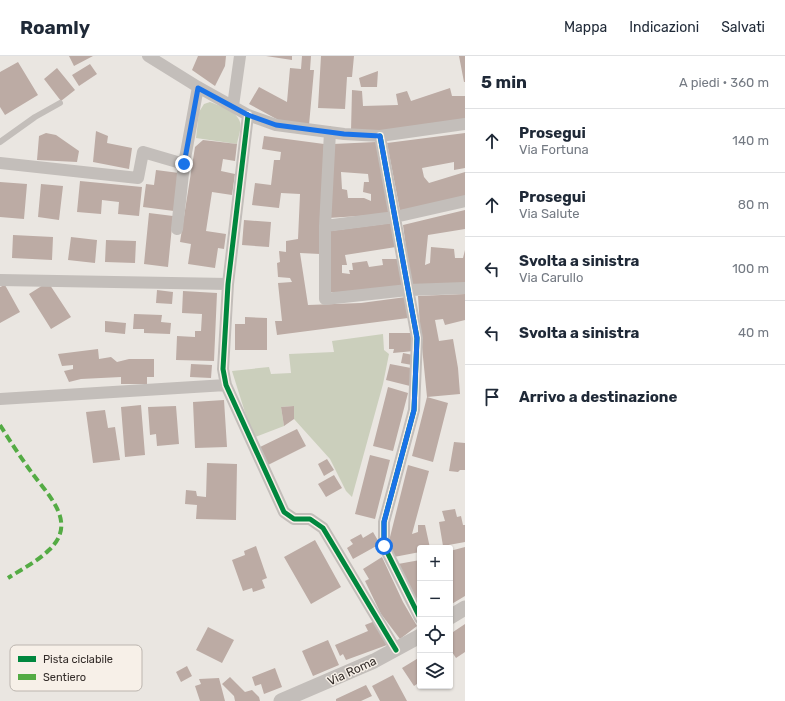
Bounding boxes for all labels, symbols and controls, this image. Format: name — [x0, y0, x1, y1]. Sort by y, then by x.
text: Roamly — [20, 16, 90, 39]
text: Mappa — [564, 19, 607, 36]
text: Indicazioni — [629, 19, 699, 36]
text: Salvati — [721, 19, 765, 36]
text: 5 min — [481, 72, 527, 92]
text: A piedi · 360 m — [679, 75, 769, 90]
text: Prosegui — [519, 124, 586, 142]
icon: ahead — [481, 130, 503, 152]
text: 140 m — [732, 133, 769, 148]
text: Via Fortuna — [519, 142, 589, 157]
route end — [175, 155, 193, 173]
text: Prosegui — [519, 188, 586, 206]
icon: ahead — [481, 194, 503, 216]
text: 80 m — [738, 197, 769, 212]
text: Via Salute — [519, 206, 580, 221]
text: Svolta a sinistra — [519, 252, 639, 270]
icon: left — [481, 258, 503, 280]
text: 100 m — [732, 261, 769, 276]
text: Via Carullo — [519, 270, 583, 285]
icon: left — [481, 322, 503, 344]
text: Svolta a sinistra — [519, 324, 639, 342]
text: 40 m — [738, 325, 769, 340]
icon: arrive — [481, 386, 503, 408]
text: Arrivo a destinazione — [519, 388, 677, 406]
route start — [375, 537, 393, 555]
map controls — [417, 545, 453, 689]
button: + — [417, 545, 453, 581]
button: − — [417, 581, 453, 617]
button: locate — [417, 617, 453, 653]
legend — [10, 645, 142, 691]
text: Pista ciclabile — [43, 653, 113, 666]
button: layers — [417, 653, 453, 689]
street label: Via Roma — [325, 654, 379, 688]
text: Sentiero — [43, 671, 86, 684]

